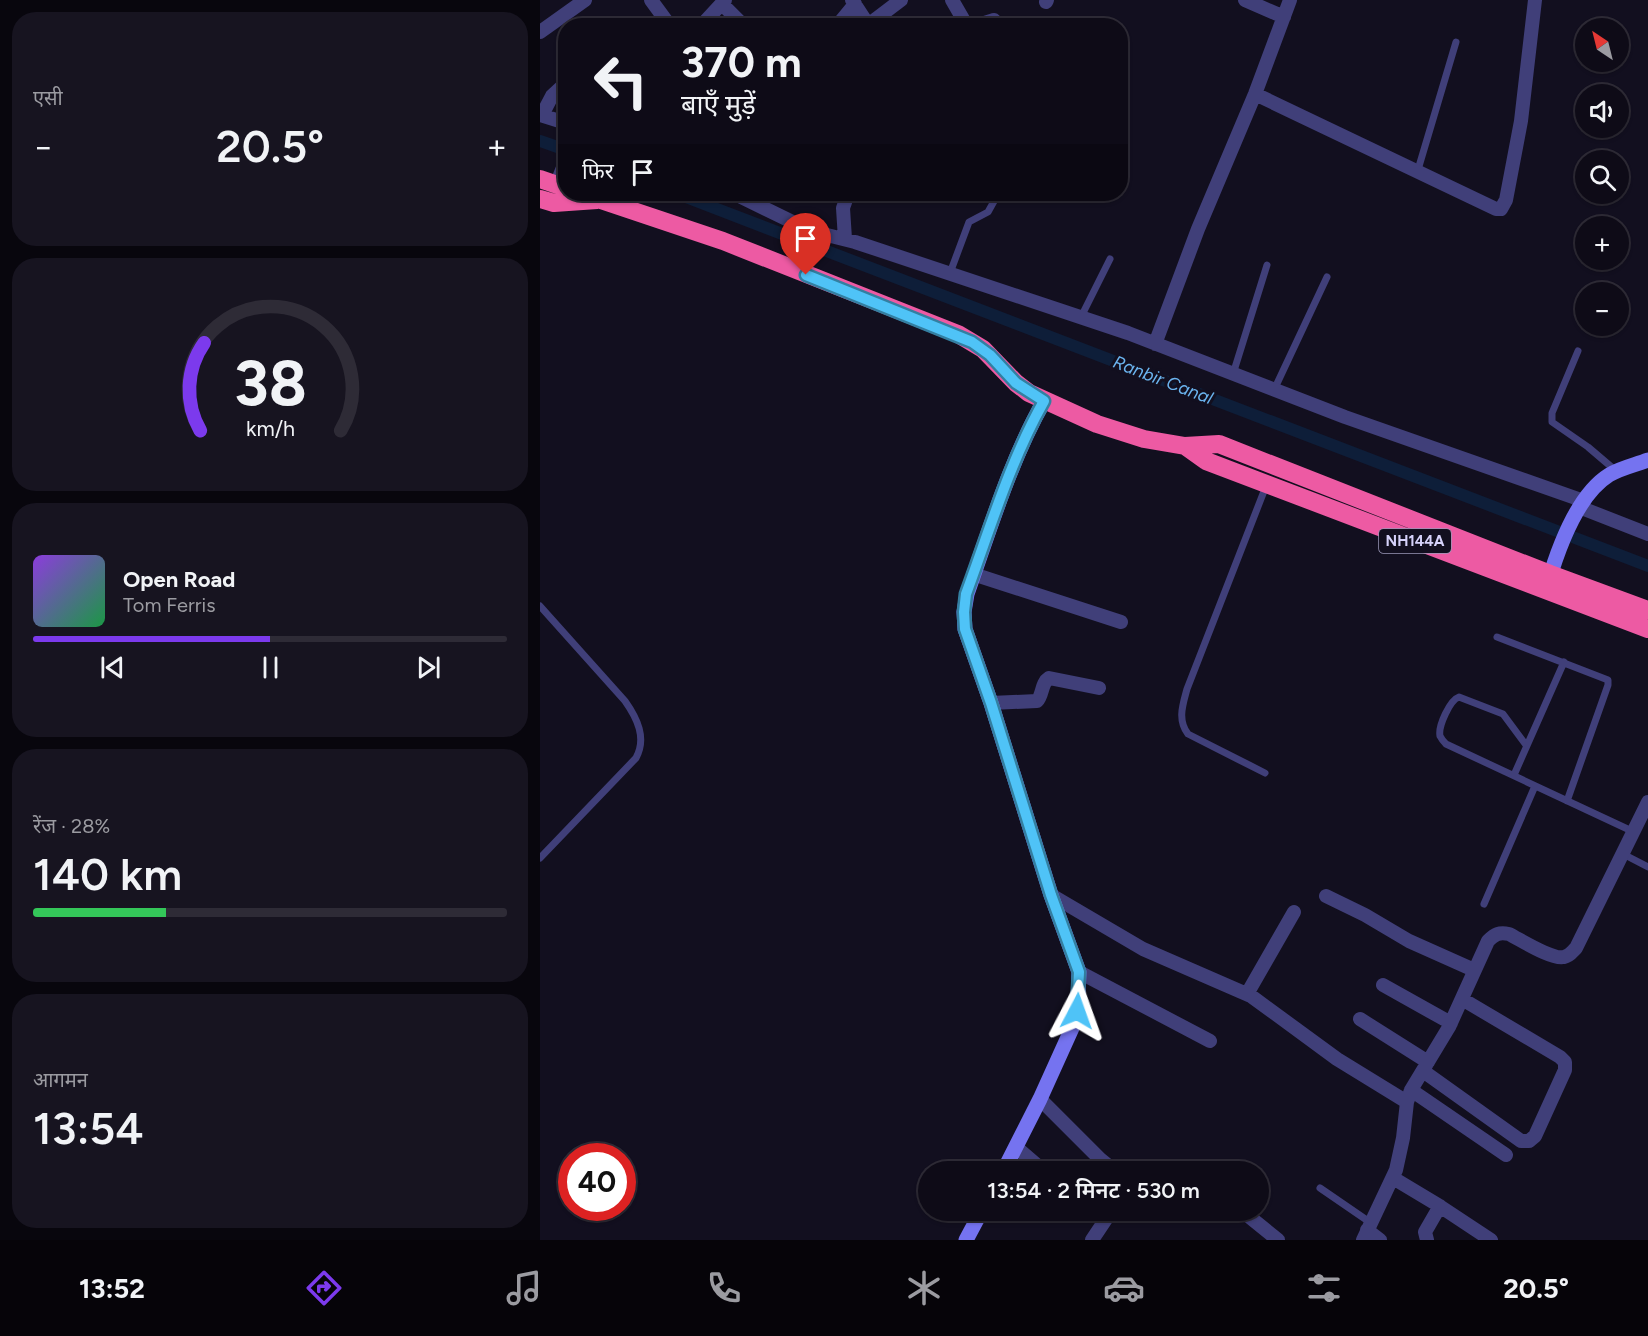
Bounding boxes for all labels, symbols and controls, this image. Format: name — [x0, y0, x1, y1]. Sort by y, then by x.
north arrow — [1575, 18, 1629, 72]
map controls — [1575, 18, 1629, 336]
text: 370 m — [681, 37, 802, 88]
icon: left — [582, 42, 660, 120]
button: sound — [1575, 84, 1629, 138]
text: एसी — [33, 86, 63, 110]
text: बाएँ मुड़ें — [681, 88, 756, 121]
text: 20.5° — [216, 119, 324, 173]
text: − — [33, 127, 54, 166]
text: + — [486, 127, 507, 166]
button: search — [1575, 150, 1629, 204]
icon: arrive — [626, 156, 659, 189]
text: फिर — [582, 158, 614, 185]
pin — [780, 213, 831, 275]
button: + — [1575, 216, 1629, 270]
icon: arrive — [789, 222, 822, 255]
button: − — [1575, 282, 1629, 336]
text: 38 — [234, 347, 306, 422]
water label: Ranbir Canal — [1110, 351, 1217, 410]
text: km/h — [246, 417, 294, 442]
road number: NH144A — [1379, 529, 1451, 553]
text: Open Road — [123, 566, 235, 593]
text: Tom Ferris — [123, 593, 216, 617]
icon: previous — [96, 651, 129, 684]
icon: pause — [254, 651, 287, 684]
icon: next — [412, 651, 445, 684]
text: रेंज · 28% — [33, 814, 110, 838]
text: 140 km — [33, 847, 182, 901]
position arrow — [1045, 979, 1109, 1043]
text: आगमन — [33, 1068, 88, 1092]
text: 13:54 — [33, 1101, 144, 1155]
speed limit sign: 40 — [558, 1143, 636, 1221]
text: 13:54 · 2 मिनट · 530 m — [987, 1177, 1200, 1204]
icon: directions — [303, 1267, 345, 1309]
icon: music — [503, 1267, 545, 1309]
icon: phone — [703, 1267, 745, 1309]
icon: climate — [903, 1267, 945, 1309]
icon: car — [1103, 1267, 1145, 1309]
icon: filters — [1303, 1267, 1345, 1309]
text: 13:52 — [79, 1272, 145, 1305]
text: 20.5° — [1503, 1272, 1569, 1305]

